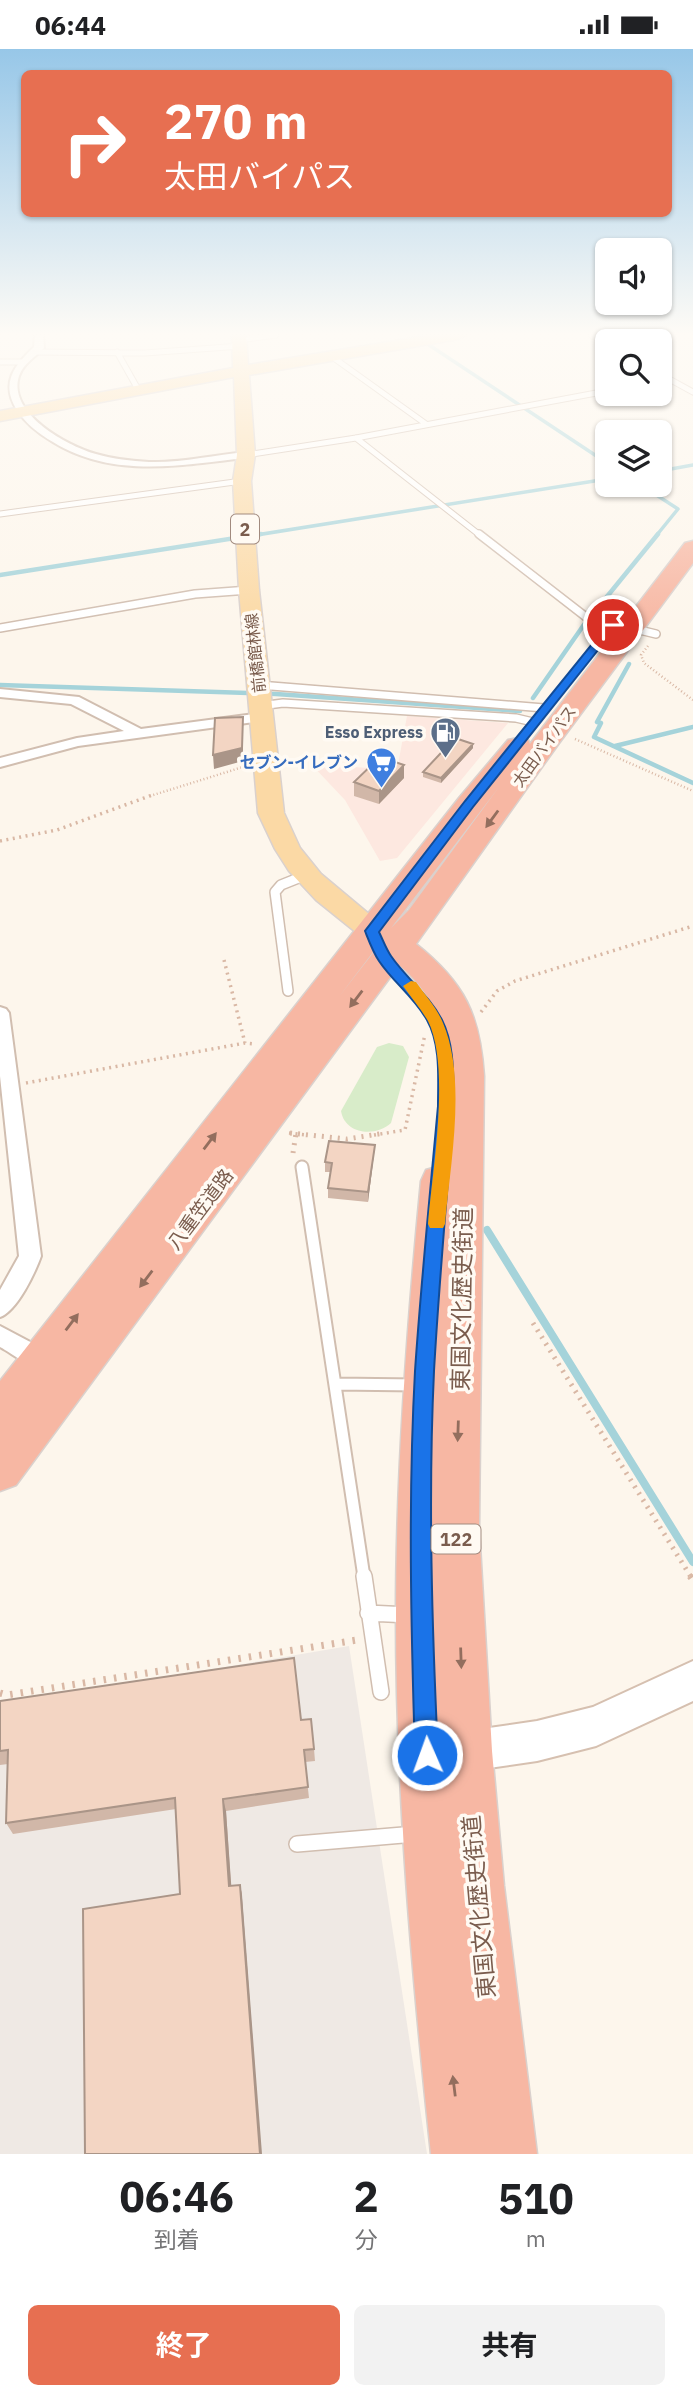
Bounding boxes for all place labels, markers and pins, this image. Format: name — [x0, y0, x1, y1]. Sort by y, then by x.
pin — [583, 595, 643, 655]
fuel station icon: Esso Express — [429, 715, 463, 759]
place label: Esso Express — [325, 722, 423, 742]
supermarket icon: セブン-イレブン — [364, 745, 398, 789]
place label: セブン-イレブン — [240, 752, 358, 772]

